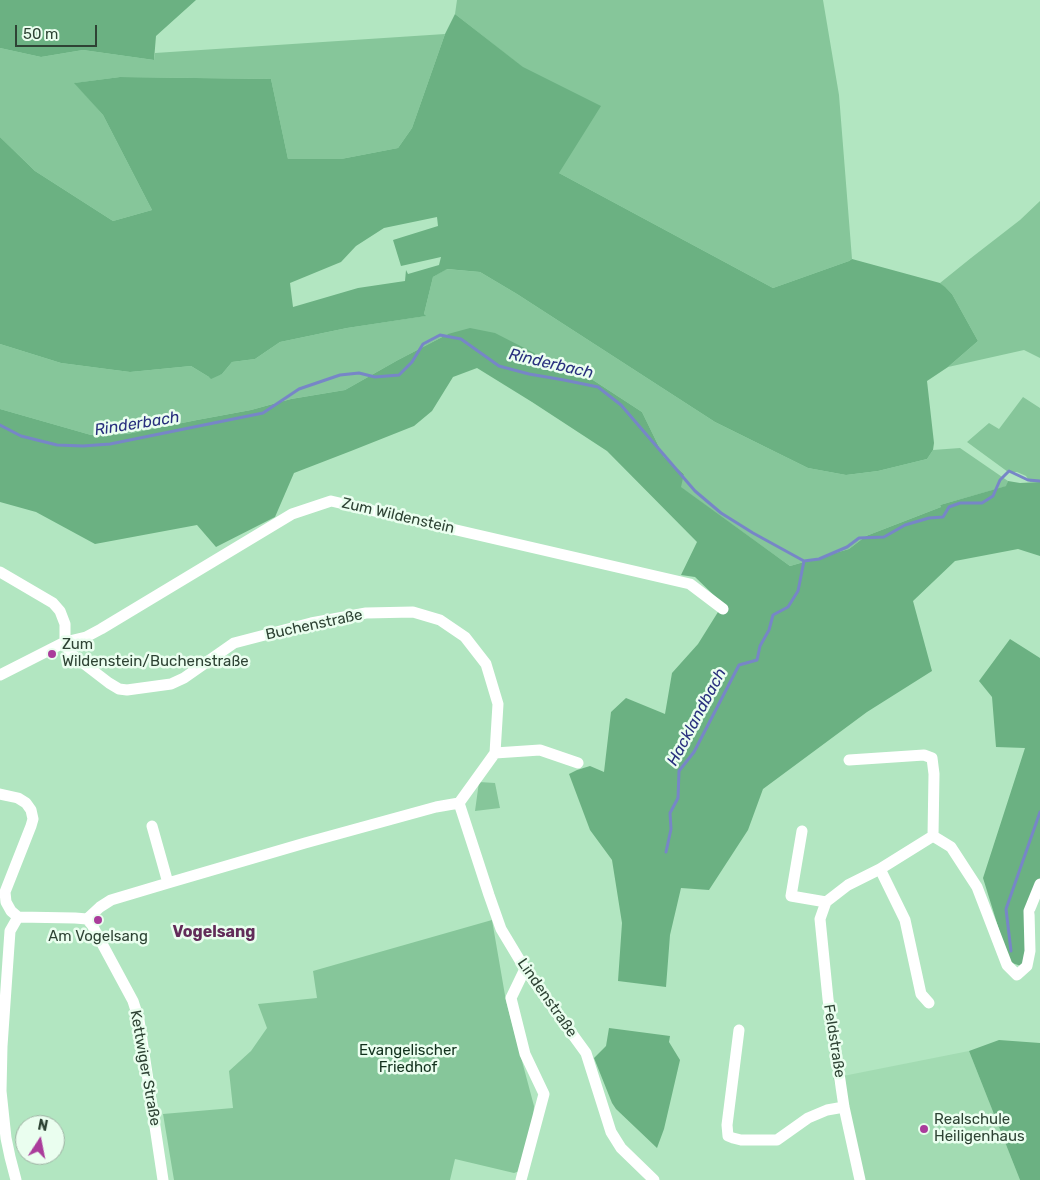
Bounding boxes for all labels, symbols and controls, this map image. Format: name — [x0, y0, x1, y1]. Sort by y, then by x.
scale bar — [18, 15, 100, 47]
text: 50 m — [23, 25, 58, 43]
water label: Rinderbach — [507, 345, 595, 383]
water label: Rinderbach — [93, 408, 181, 440]
street label: Zum Wildenstein — [340, 494, 456, 538]
street label: Buchenstraße — [264, 606, 364, 644]
place label: Zum Wildenstein/Buchenstraße — [62, 636, 249, 671]
marker: Zum Wildenstein/Buchenstraße — [46, 648, 58, 660]
water label: Hacklandbach — [663, 665, 731, 769]
marker: Am Vogelsang — [92, 914, 104, 926]
district label: Vogelsang — [173, 922, 255, 942]
place label: Am Vogelsang — [48, 928, 148, 946]
street label: Lindenstraße — [513, 955, 581, 1041]
street label: Feldstraße — [819, 1003, 849, 1079]
street label: Kettwiger Straße — [126, 1009, 164, 1127]
park label: Evangelischer Friedhof — [359, 1042, 457, 1077]
place label: Realschule Heiligenhaus — [934, 1111, 1025, 1146]
north arrow — [15, 1115, 65, 1165]
text: N — [36, 1116, 49, 1135]
marker: Realschule Heiligenhaus — [918, 1123, 930, 1135]

